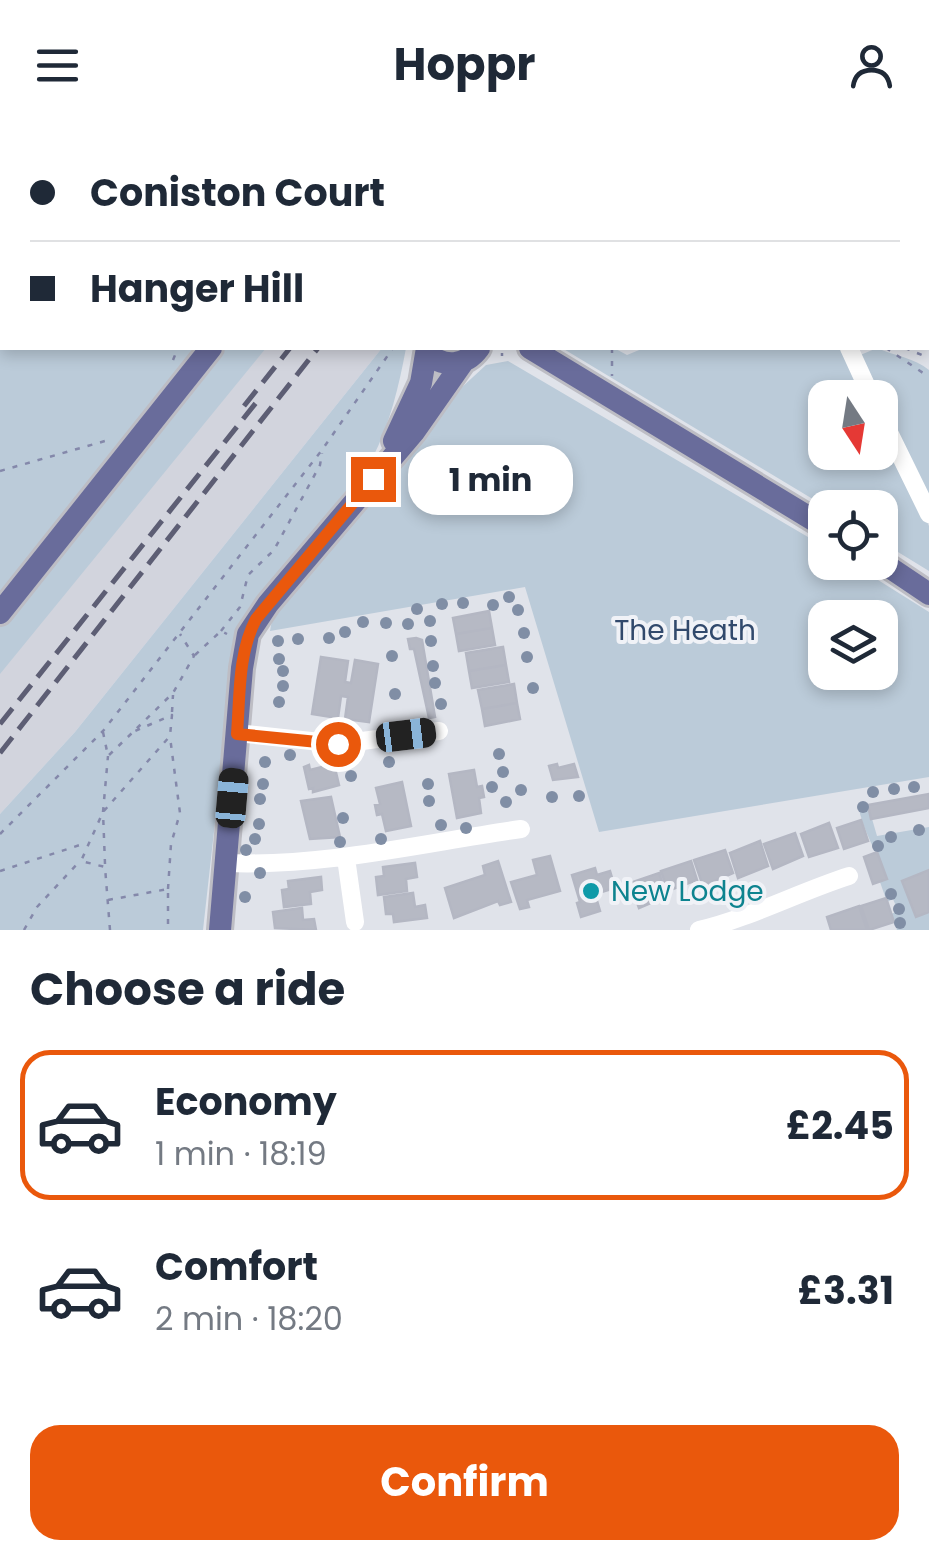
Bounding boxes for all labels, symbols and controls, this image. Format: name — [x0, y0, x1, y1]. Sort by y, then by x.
text: Hoppr — [394, 33, 535, 96]
icon: menu — [30, 38, 85, 93]
icon: person — [844, 38, 899, 93]
text: Coniston Court — [90, 166, 385, 219]
text: Hanger Hill — [90, 262, 304, 315]
north arrow — [808, 380, 898, 470]
map controls — [808, 380, 898, 690]
callout: 1 min — [408, 444, 573, 514]
route end — [351, 457, 396, 502]
text: 1 min — [449, 457, 532, 502]
button: locate — [808, 490, 898, 580]
button: layers — [808, 600, 898, 690]
park label: The Heath — [614, 611, 756, 650]
car — [374, 716, 438, 754]
route start — [316, 722, 361, 767]
car — [214, 767, 250, 829]
place label: New Lodge — [611, 872, 764, 911]
marker: New Lodge — [580, 880, 602, 902]
text: Choose a ride — [30, 958, 345, 1021]
text: Economy — [155, 1075, 337, 1128]
icon: car — [35, 1080, 125, 1170]
text: £2.45 — [786, 1099, 894, 1152]
text: 1 min · 18:19 — [155, 1131, 327, 1176]
text: Comfort — [155, 1240, 318, 1293]
icon: car — [35, 1245, 125, 1335]
text: £3.31 — [798, 1264, 894, 1317]
text: 2 min · 18:20 — [155, 1296, 343, 1341]
button: Confirm — [30, 1425, 899, 1540]

